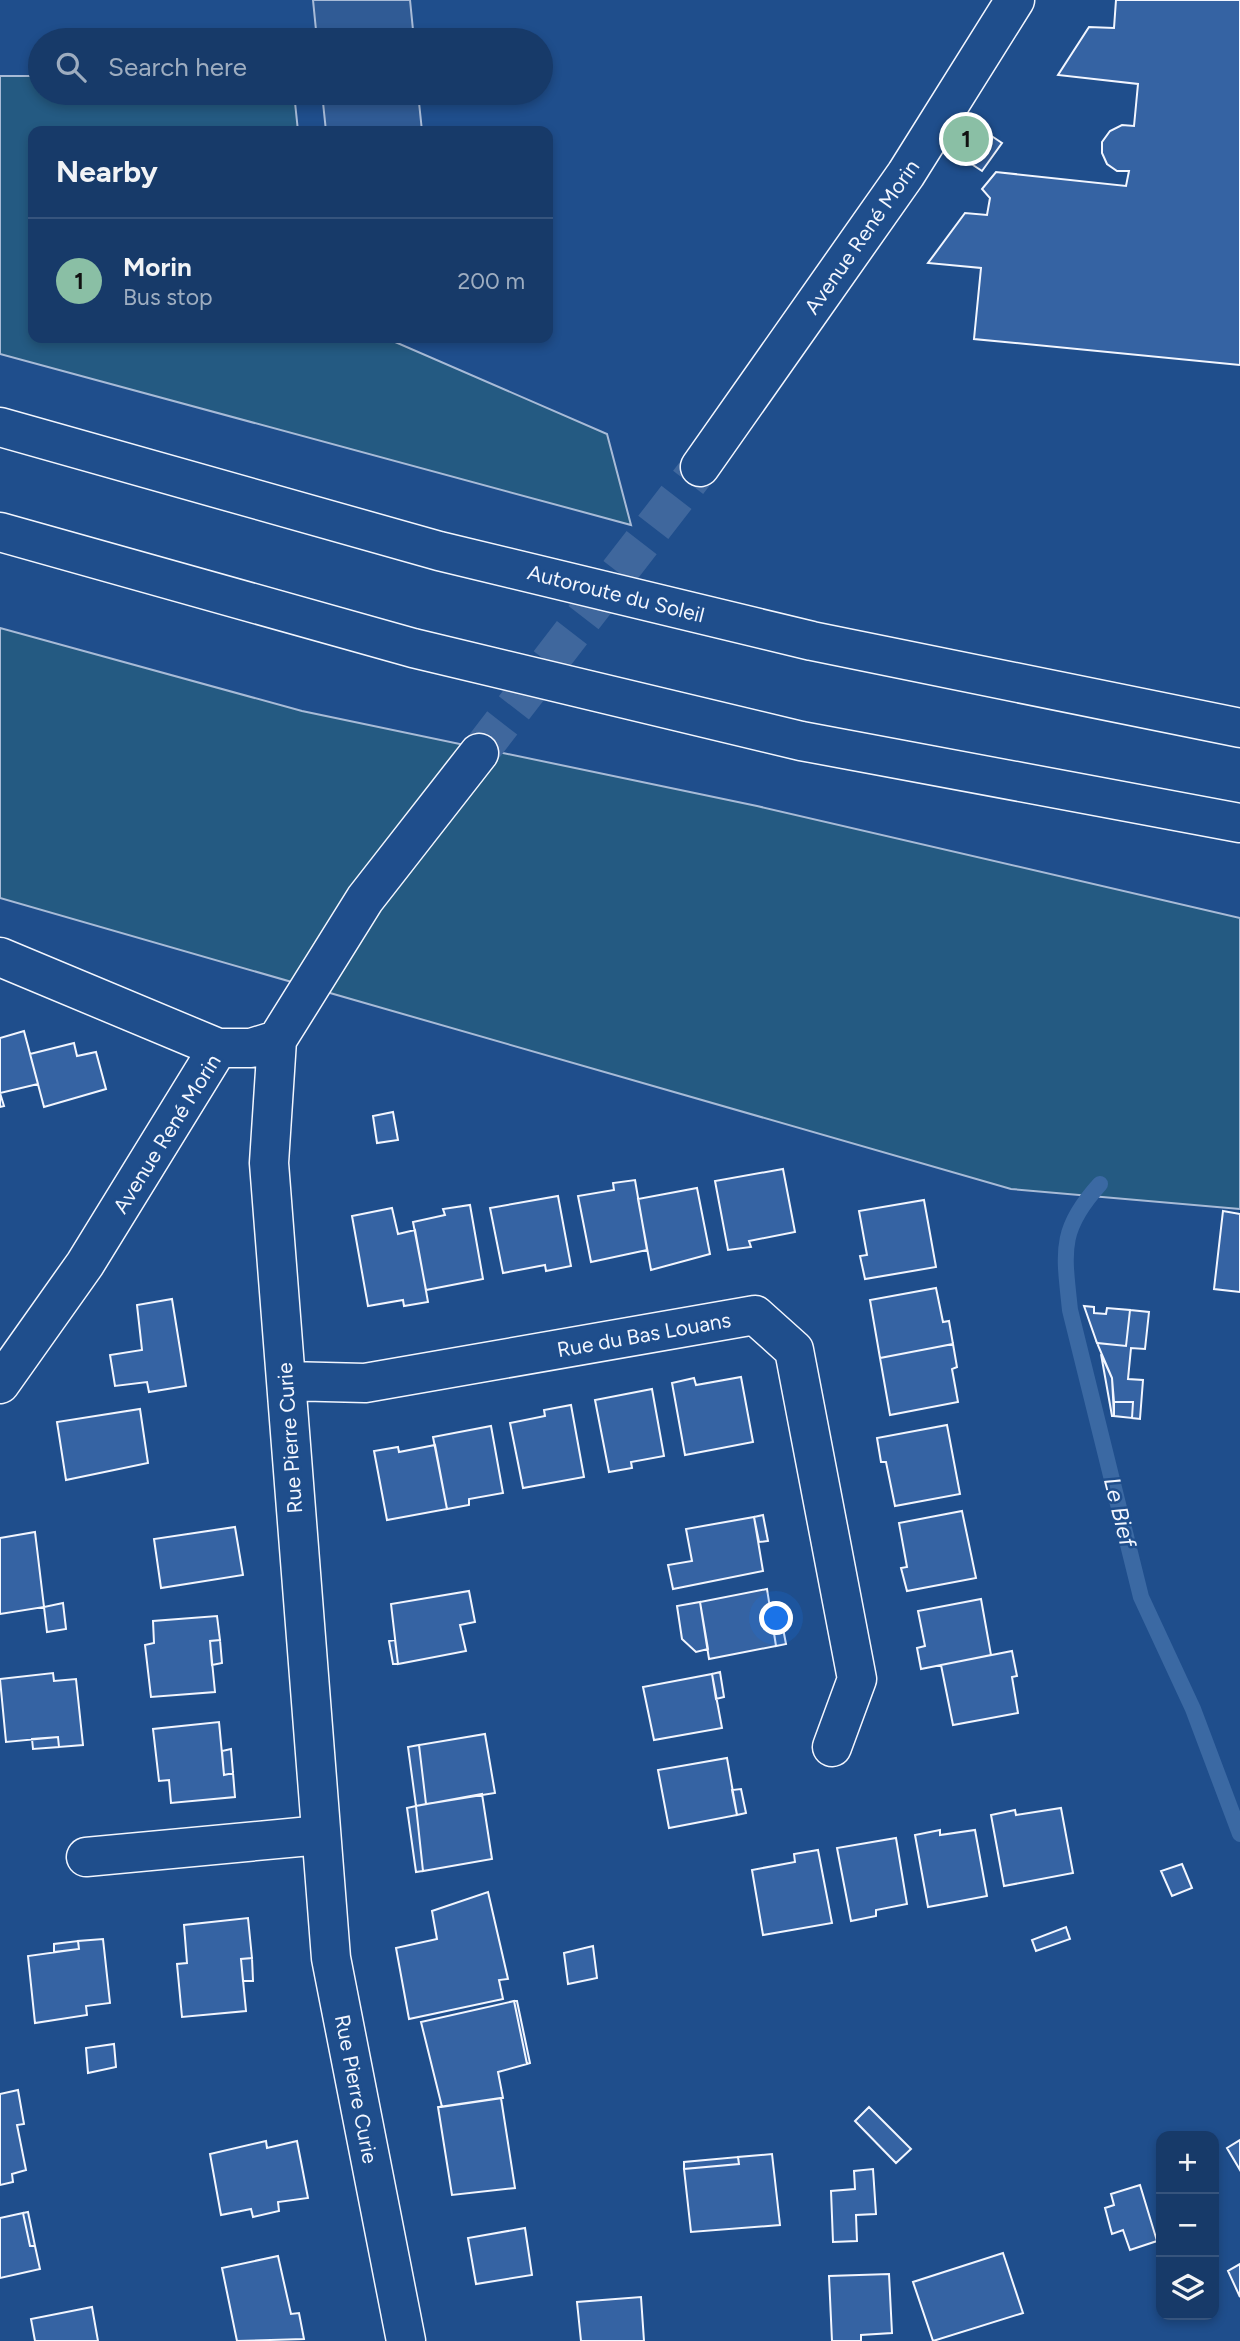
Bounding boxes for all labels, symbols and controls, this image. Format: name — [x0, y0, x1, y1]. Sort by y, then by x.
search box — [28, 28, 553, 105]
icon: search — [52, 48, 90, 86]
text: Search here — [108, 51, 247, 83]
pin: 1 — [943, 113, 989, 165]
text: Nearby — [56, 153, 158, 190]
street label: Avenue René Morin — [799, 155, 924, 319]
text: Morin — [123, 251, 192, 283]
text: 1 — [74, 267, 84, 295]
text: 200 m — [457, 267, 525, 295]
text: Bus stop — [123, 283, 213, 311]
street label: Autoroute du Soleil — [525, 559, 707, 628]
street label: Avenue René Morin — [108, 1050, 226, 1218]
street label: Rue du Bas Louans — [555, 1307, 733, 1362]
street label: Rue Pierre Curie — [272, 1362, 307, 1514]
water label: Le Bief — [1098, 1474, 1143, 1552]
your location — [759, 1601, 793, 1635]
street label: Rue Pierre Curie — [330, 2012, 383, 2165]
map controls — [1156, 2131, 1219, 2320]
button: + — [1156, 2131, 1219, 2194]
button: − — [1156, 2194, 1219, 2257]
button: layers — [1156, 2257, 1219, 2320]

